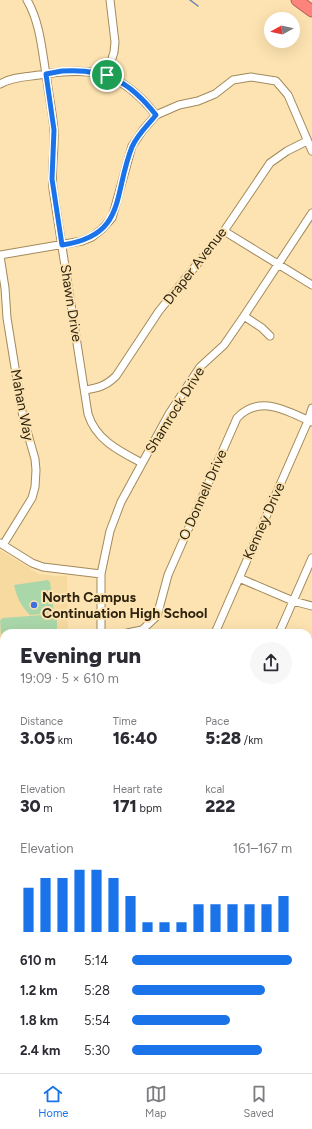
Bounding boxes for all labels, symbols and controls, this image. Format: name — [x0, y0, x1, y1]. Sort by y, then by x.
north arrow — [264, 12, 300, 48]
map controls — [264, 12, 300, 48]
pin — [90, 58, 124, 92]
icon: arrive — [96, 64, 118, 86]
street label: Draper Avenue — [160, 224, 231, 308]
street label: Shawn Drive — [56, 263, 86, 343]
street label: Shamrock Drive — [142, 363, 208, 456]
street label: Mahan Way — [7, 368, 37, 443]
street label: O Donnell Drive — [175, 447, 231, 543]
street label: Kenney Drive — [239, 480, 289, 562]
place label: North Campus Continuation High School — [42, 589, 207, 622]
marker: North Campus Continuation High School — [29, 600, 39, 610]
text: Evening run — [20, 642, 141, 669]
button: share — [250, 642, 292, 684]
text: 19:09 · 5 × 610 m — [20, 671, 119, 686]
text: Distance — [20, 715, 63, 728]
text: Time — [113, 715, 137, 728]
text: Pace — [205, 715, 229, 728]
text: 3.05 — [20, 728, 55, 748]
text: 16:40 — [113, 728, 157, 748]
text: 5:28 — [205, 728, 241, 748]
text: km — [55, 734, 73, 747]
text: /km — [241, 734, 263, 747]
text: Elevation — [20, 783, 65, 796]
text: Heart rate — [113, 783, 163, 796]
text: kcal — [205, 783, 225, 796]
text: 30 — [20, 796, 41, 816]
text: 171 — [113, 796, 137, 816]
text: 222 — [205, 796, 235, 816]
text: m — [41, 802, 53, 815]
text: bpm — [137, 802, 162, 815]
text: Elevation — [20, 841, 73, 856]
text: 161–167 m — [233, 841, 292, 856]
text: 610 m — [20, 953, 56, 968]
text: 5:14 — [84, 953, 108, 968]
text: 1.2 km — [20, 983, 58, 998]
text: 5:28 — [84, 983, 110, 998]
text: 1.8 km — [20, 1013, 58, 1028]
text: 5:54 — [84, 1013, 110, 1028]
text: 2.4 km — [20, 1043, 60, 1058]
text: 5:30 — [84, 1043, 110, 1058]
tab: Home — [38, 1083, 68, 1120]
tab: Map — [145, 1083, 167, 1120]
tab: Saved — [243, 1083, 274, 1120]

